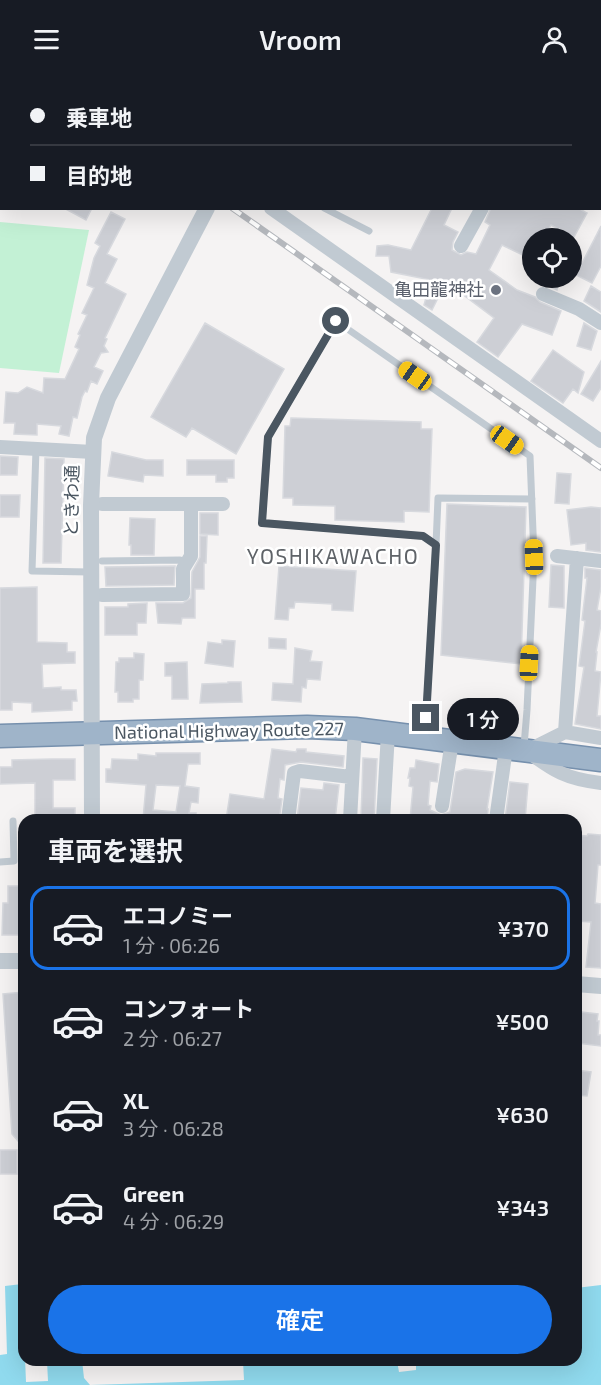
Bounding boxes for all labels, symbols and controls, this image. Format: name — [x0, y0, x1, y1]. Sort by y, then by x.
icon: menu — [30, 23, 63, 56]
text: Vroom — [259, 23, 342, 55]
icon: person — [538, 23, 571, 56]
text: 乗車地 — [66, 104, 132, 130]
text: 目的地 — [66, 162, 132, 188]
map controls — [522, 228, 582, 288]
button: locate — [522, 228, 582, 288]
place label: 亀田龍神社 — [394, 278, 484, 300]
marker: 亀田龍神社 — [489, 283, 503, 297]
route start — [322, 307, 349, 334]
car — [395, 358, 435, 394]
car — [487, 422, 527, 458]
street label: ときわ通 — [59, 465, 83, 537]
car — [524, 539, 544, 575]
district label: YOSHIKAWACHO — [247, 543, 419, 568]
car — [519, 645, 539, 681]
callout: 1 分 — [447, 697, 519, 739]
route end — [412, 704, 439, 731]
text: 1 分 — [467, 707, 499, 731]
street label: National Highway Route 227 — [114, 717, 344, 743]
text: 車両を選択 — [48, 834, 183, 866]
icon: car — [51, 901, 105, 955]
text: エコノミー — [123, 902, 233, 928]
text: ¥370 — [497, 915, 549, 941]
text: 1 分 · 06:26 — [123, 933, 220, 957]
icon: car — [51, 994, 105, 1048]
text: コンフォート — [123, 995, 254, 1021]
text: ¥500 — [496, 1008, 549, 1034]
text: 2 分 · 06:27 — [123, 1026, 222, 1050]
icon: car — [51, 1087, 105, 1141]
text: XL — [123, 1087, 149, 1113]
text: ¥630 — [496, 1101, 549, 1127]
text: 3 分 · 06:28 — [123, 1116, 224, 1140]
icon: car — [51, 1180, 105, 1234]
text: Green — [123, 1180, 185, 1206]
text: ¥343 — [496, 1194, 549, 1220]
text: 4 分 · 06:29 — [123, 1209, 224, 1233]
button: 確定 — [48, 1285, 552, 1354]

